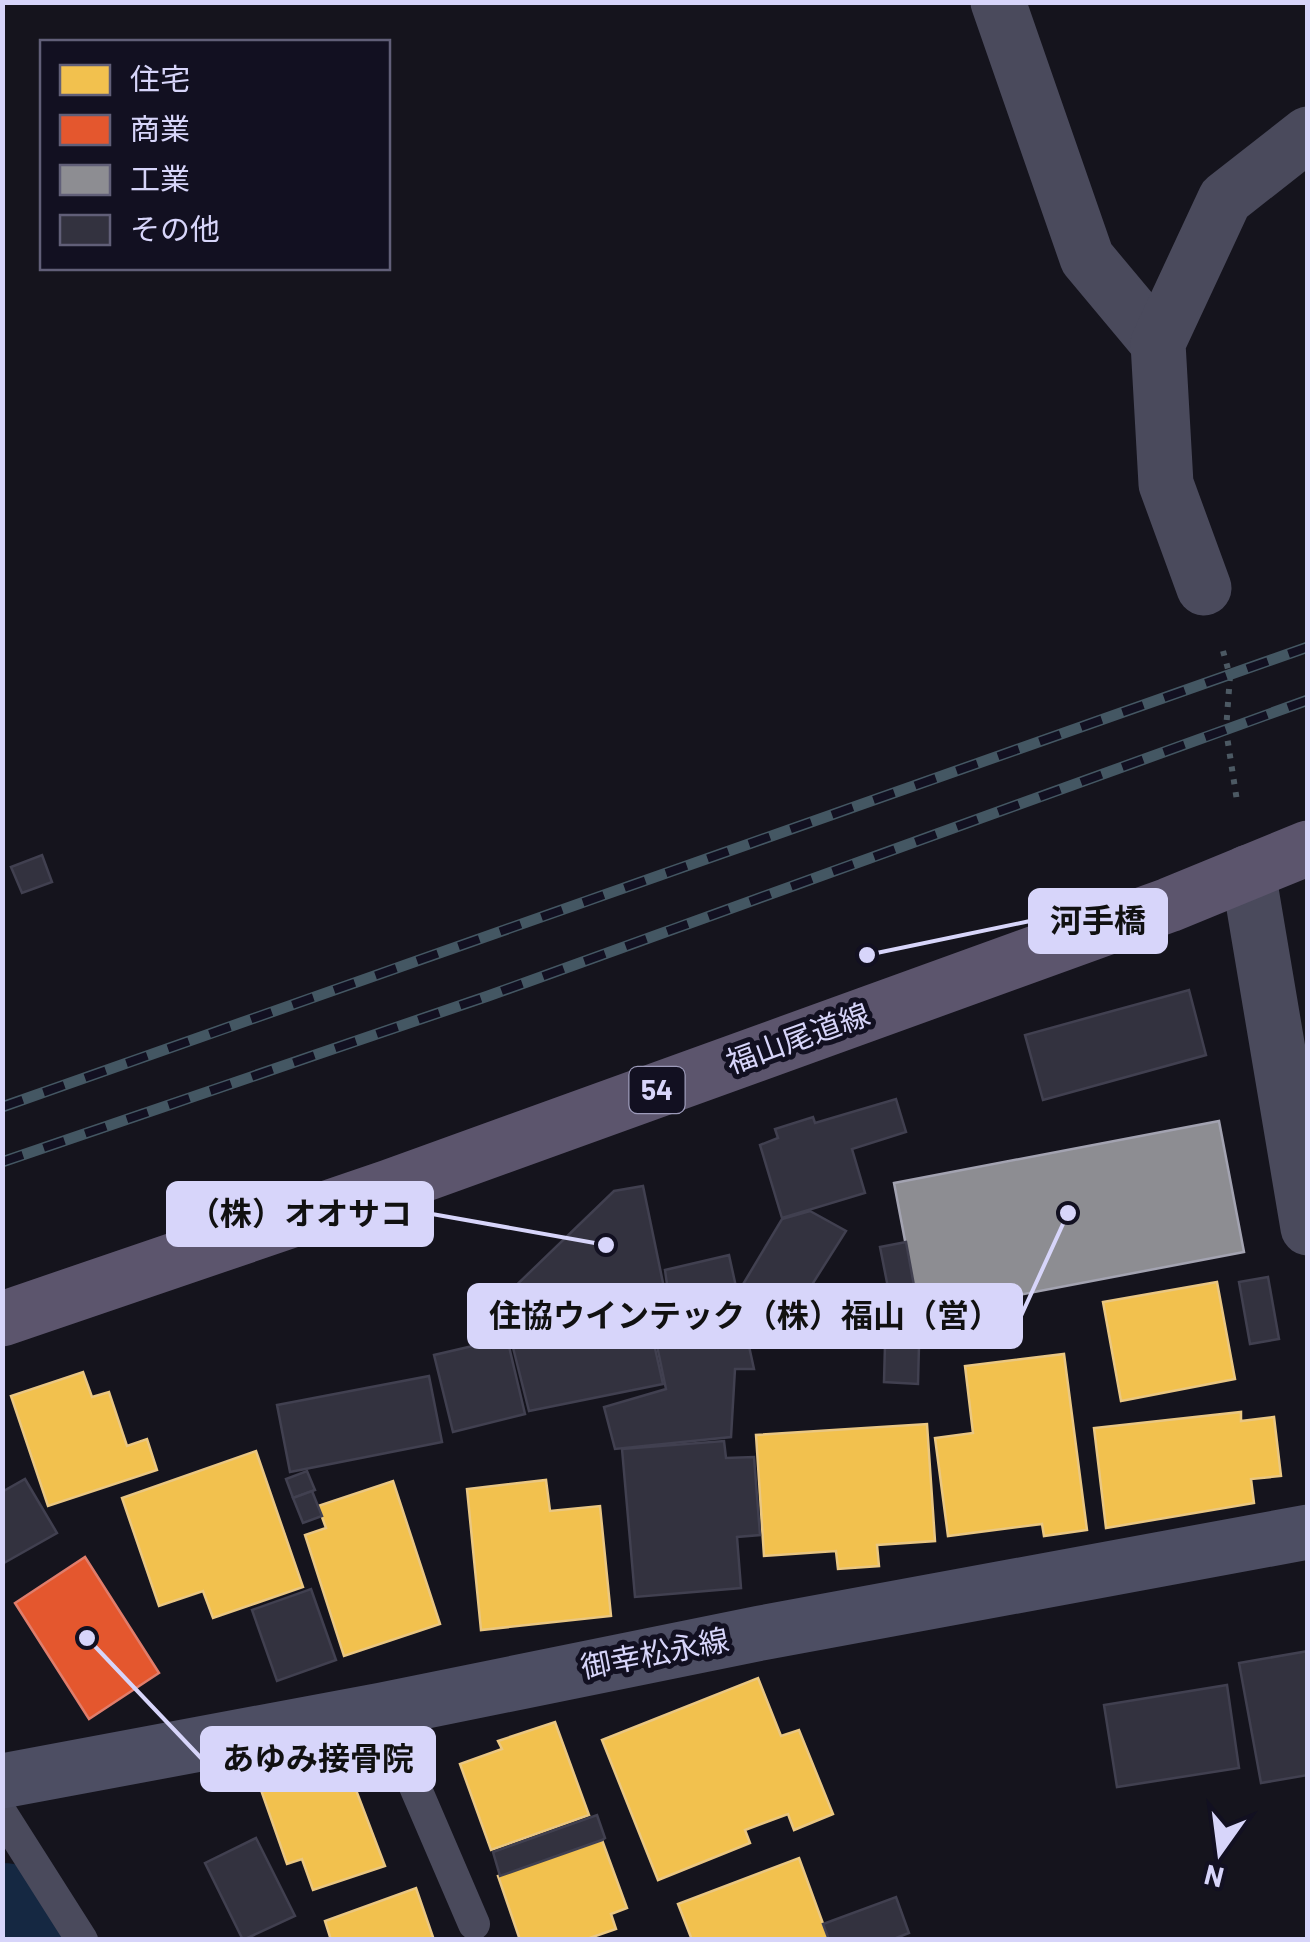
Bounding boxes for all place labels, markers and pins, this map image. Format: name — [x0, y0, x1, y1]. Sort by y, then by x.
callout: 河手橋 — [1030, 890, 1166, 952]
callout: （株）オオサコ — [168, 1183, 432, 1245]
callout: 住協ウインテック（株）福山（営） — [469, 1285, 1021, 1347]
callout: あゆみ接骨院 — [202, 1728, 434, 1790]

